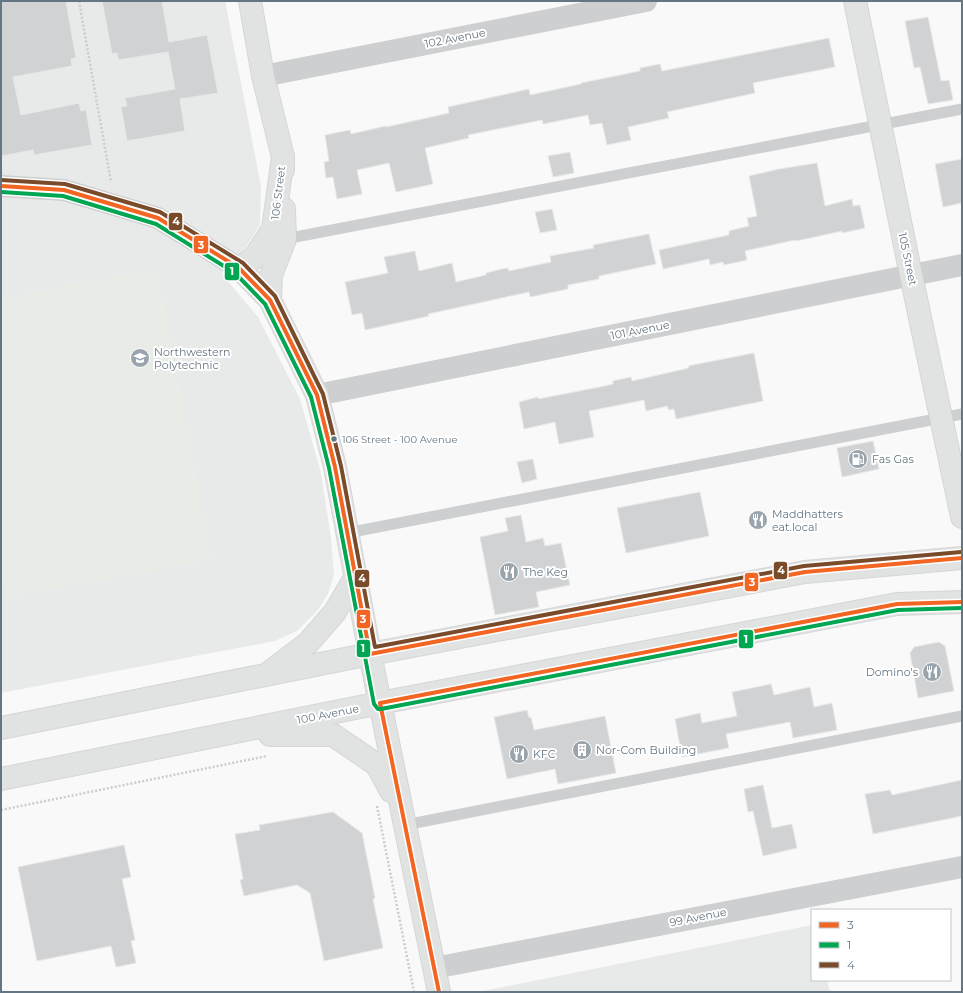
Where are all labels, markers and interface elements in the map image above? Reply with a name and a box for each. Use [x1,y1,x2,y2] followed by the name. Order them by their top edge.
[423,25,487,51] street label: 102 Avenue
[268,165,288,221] street label: 106 Street
[168,212,183,231] line badge: 4
[172,214,180,228] text: 4
[896,231,921,287] street label: 105 Street
[193,235,209,254] line badge: 3
[197,238,205,252] text: 3
[224,262,240,281] line badge: 1
[230,264,234,278] text: 1
[609,317,671,343] street label: 101 Avenue
[154,345,230,372] place label: Northwestern Polytechnic
[129,347,151,369] school or university icon: Northwestern Polytechnic
[342,433,457,446] place label: 106 Street - 100 Avenue
[329,434,339,444] marker: 106 Street - 100 Avenue
[847,448,869,470] fuel station icon: Fas Gas
[872,452,914,466] place label: Fas Gas
[772,507,843,534] place label: Maddhatters eat.local
[747,509,769,531] restaurant icon: Maddhatters eat.local
[498,561,520,583] restaurant icon: The Keg
[773,561,788,580] line badge: 4
[777,563,785,577] text: 4
[523,565,568,579] place label: The Keg
[354,569,370,588] line badge: 4
[358,571,366,585] text: 4
[744,572,759,592] line badge: 3
[748,575,756,589] text: 3
[356,609,371,629] line badge: 3
[359,612,367,626] text: 3
[738,629,754,649] line badge: 1
[744,632,748,646] text: 1
[356,639,371,658] line badge: 1
[361,641,365,655] text: 1
[921,661,943,683] restaurant icon: Domino's
[866,665,919,679] place label: Domino's
[296,701,361,727] street label: 100 Avenue
[571,739,593,761] building icon: Nor-Com Building
[508,743,530,765] restaurant icon: KFC
[596,743,696,757] place label: Nor-Com Building
[533,747,556,761] place label: KFC
[668,905,728,929] street label: 99 Avenue
[811,909,951,981] legend
[847,917,854,932] text: 3
[847,937,851,952] text: 1
[847,957,855,972] text: 4

